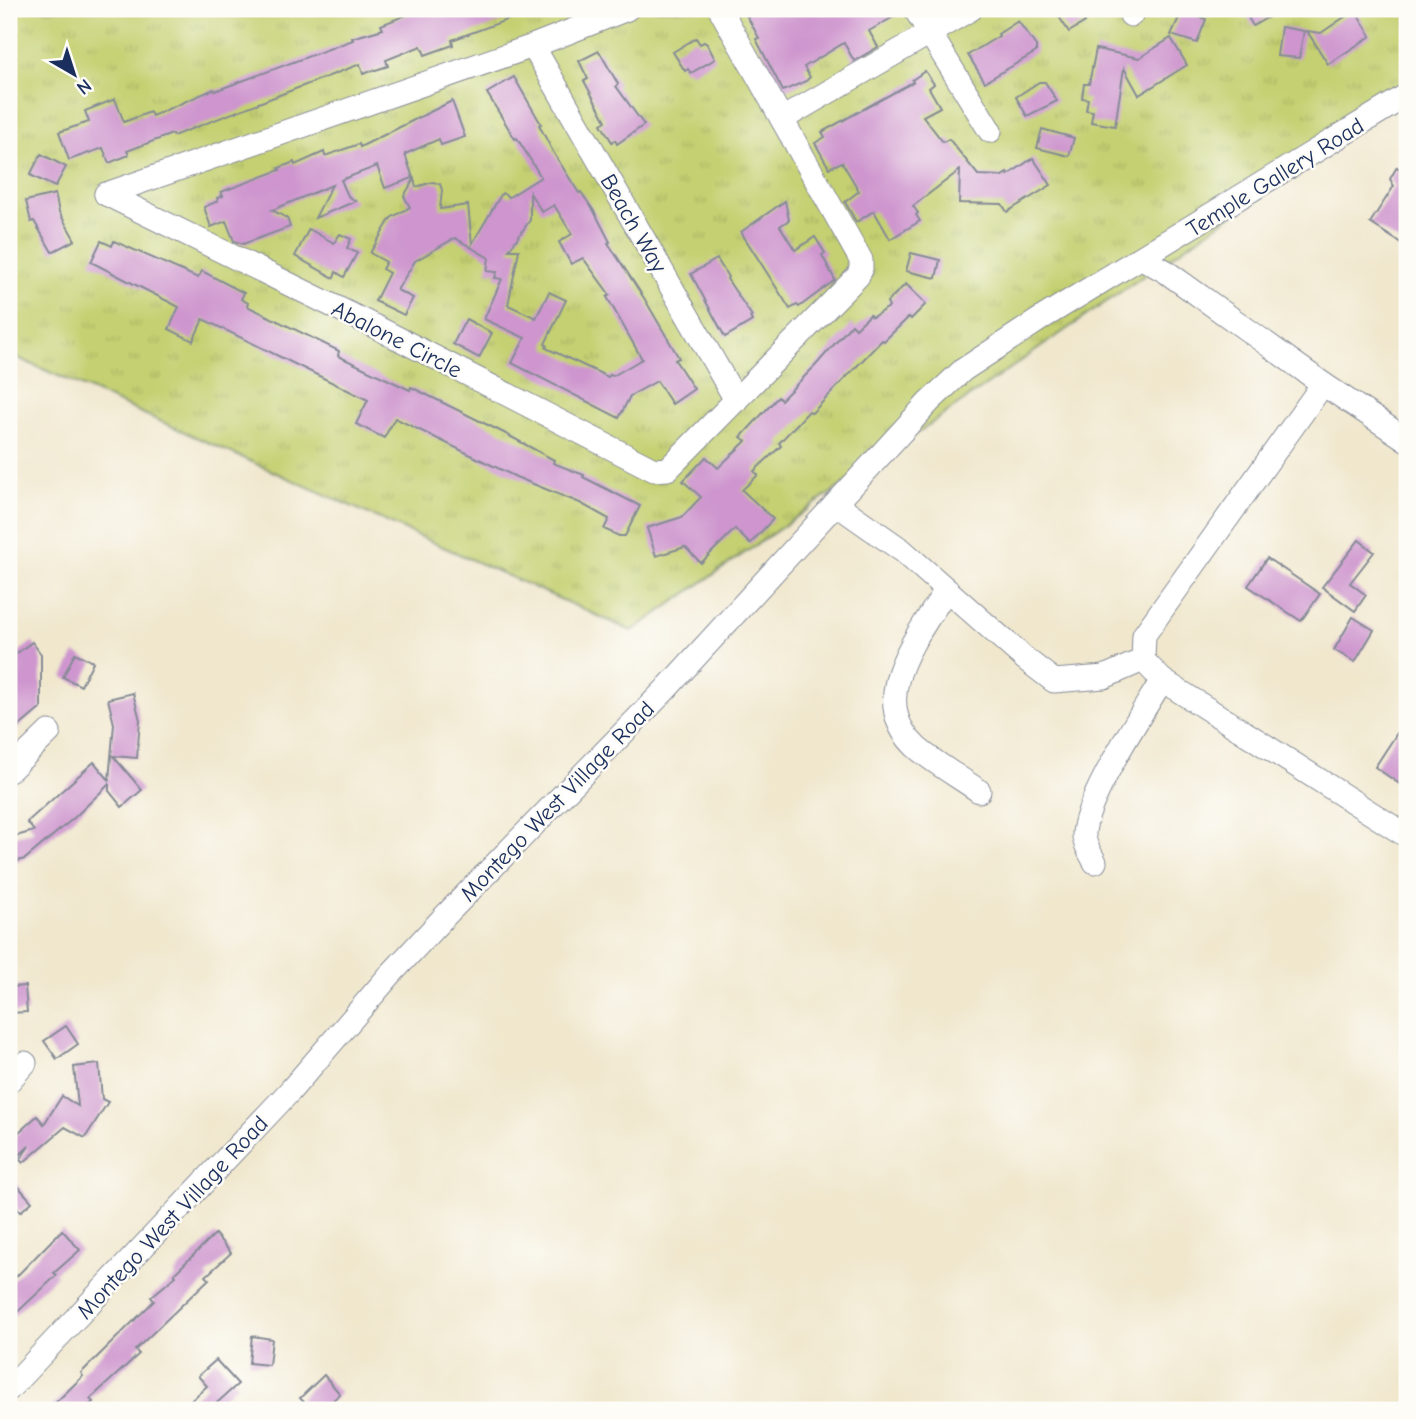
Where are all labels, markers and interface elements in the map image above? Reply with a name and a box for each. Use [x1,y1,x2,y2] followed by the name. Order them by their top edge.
[38,38,108,108] north arrow
[72,74,96,99] text: N
[1182,112,1369,243] street label: Temple Gallery Road
[595,169,673,278] street label: Beach Way
[327,295,466,384] street label: Abalone Circle
[455,696,660,907] street label: Montego West Village Road
[71,1110,274,1325] street label: Montego West Village Road

